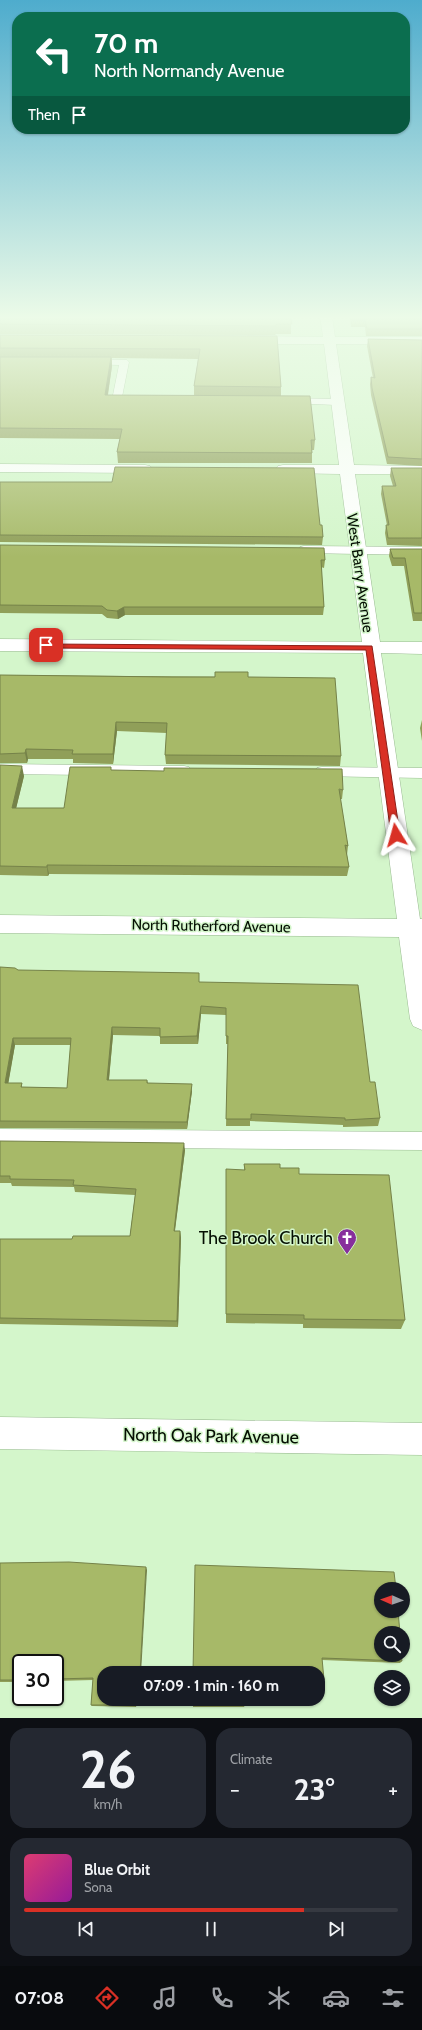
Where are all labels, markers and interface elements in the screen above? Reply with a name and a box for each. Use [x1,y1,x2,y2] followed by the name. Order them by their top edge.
[94,26,158,60] text: 70 m
[28,28,80,80] icon: left
[94,60,285,82] text: North Normandy Avenue
[68,104,90,126] icon: arrive
[28,106,60,124] text: Then
[343,512,377,634] street label: West Barry Avenue
[29,628,63,662] pin
[35,634,57,656] icon: arrive
[375,814,417,856] position arrow
[131,916,291,936] street label: North Rutherford Avenue
[199,1227,333,1249] place label: The Brook Church
[336,1227,358,1255] church icon: The Brook Church
[123,1423,299,1449] street label: North Oak Park Avenue
[374,1582,410,1618] north arrow
[374,1582,410,1706] map controls
[374,1626,410,1662] button: search
[12,1654,64,1706] speed limit sign: 30
[374,1670,410,1706] button: layers
[143,1677,279,1695] text: 07:09 · 1 min · 160 m
[80,1738,136,1801] text: 26
[230,1751,272,1767] text: Climate
[294,1771,334,1808] text: 23°
[230,1776,240,1803] text: −
[388,1776,398,1803] text: +
[94,1796,122,1812] text: km/h
[84,1861,150,1879] text: Blue Orbit
[84,1879,112,1895] text: Sona
[75,1918,97,1940] icon: previous
[200,1918,222,1940] icon: pause
[325,1918,347,1940] icon: next
[93,1984,121,2012] icon: directions
[151,1984,179,2012] icon: music
[208,1984,236,2012] icon: phone
[265,1984,293,2012] icon: climate
[322,1984,350,2012] icon: car
[379,1984,407,2012] icon: filters
[15,1987,64,2009] text: 07:08

